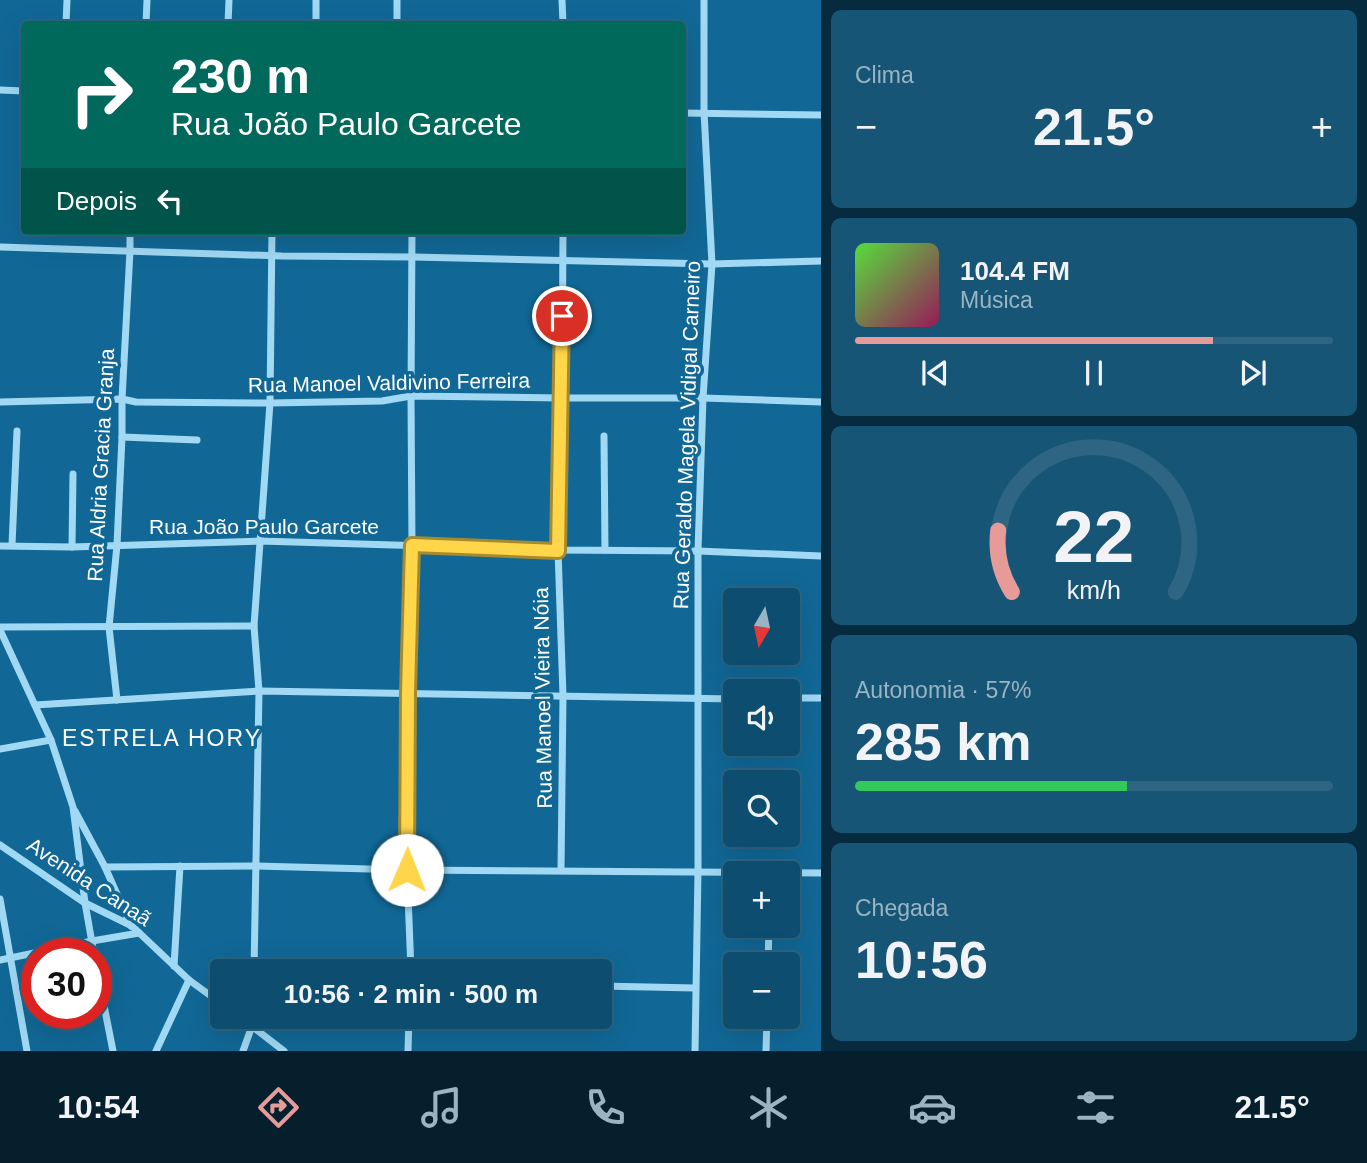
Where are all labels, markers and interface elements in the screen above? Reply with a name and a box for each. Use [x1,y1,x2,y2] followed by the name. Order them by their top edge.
[56,49,147,140] icon: right
[171,49,310,103] text: 230 m
[855,62,914,88] text: Clima
[1033,98,1155,156] text: 21.5°
[171,106,521,142] text: Rua João Paulo Garcete
[855,106,877,148] text: −
[1311,106,1333,148] text: +
[151,182,189,220] icon: left
[56,186,137,216] text: Depois
[960,256,1070,286] text: 104.4 FM
[669,260,704,610] street label: Rua Geraldo Magela Vidigal Carneiro
[532,286,592,346] pin
[960,287,1033,313] text: Música
[543,297,581,335] icon: arrive
[83,347,118,582] street label: Rua Aldria Gracia Granja
[916,354,954,392] icon: previous
[1075,354,1113,392] icon: pause
[1234,354,1272,392] icon: next
[248,369,531,396] street label: Rua Manoel Valdivino Ferreira
[1054,496,1134,577] text: 22
[149,515,379,538] street label: Rua João Paulo Garcete
[1067,575,1121,603] text: km/h
[529,587,556,809] street label: Rua Manoel Vieira Nóia
[723,588,800,665] north arrow
[723,588,800,1029] map controls
[855,677,1031,703] text: Autonomia · 57%
[723,679,800,756] button: sound
[855,713,1031,771] text: 285 km
[62,725,262,751] district label: ESTRELA HORY
[723,770,800,847] button: search
[23,833,156,930] street label: Avenida Canaã
[370,833,444,907] position arrow
[723,861,800,938] button: +
[855,895,948,921] text: Chegada
[855,931,988,989] text: 10:56
[21,938,112,1029] speed limit sign: 30
[723,952,800,1029] button: −
[284,979,538,1009] text: 10:56 · 2 min · 500 m
[254,1083,303,1132] icon: directions
[417,1083,466,1132] icon: music
[581,1083,630,1132] icon: phone
[744,1083,793,1132] icon: climate
[908,1083,957,1132] icon: car
[1071,1083,1120,1132] icon: filters
[57,1089,139,1125] text: 10:54
[1235,1089,1310,1125] text: 21.5°

